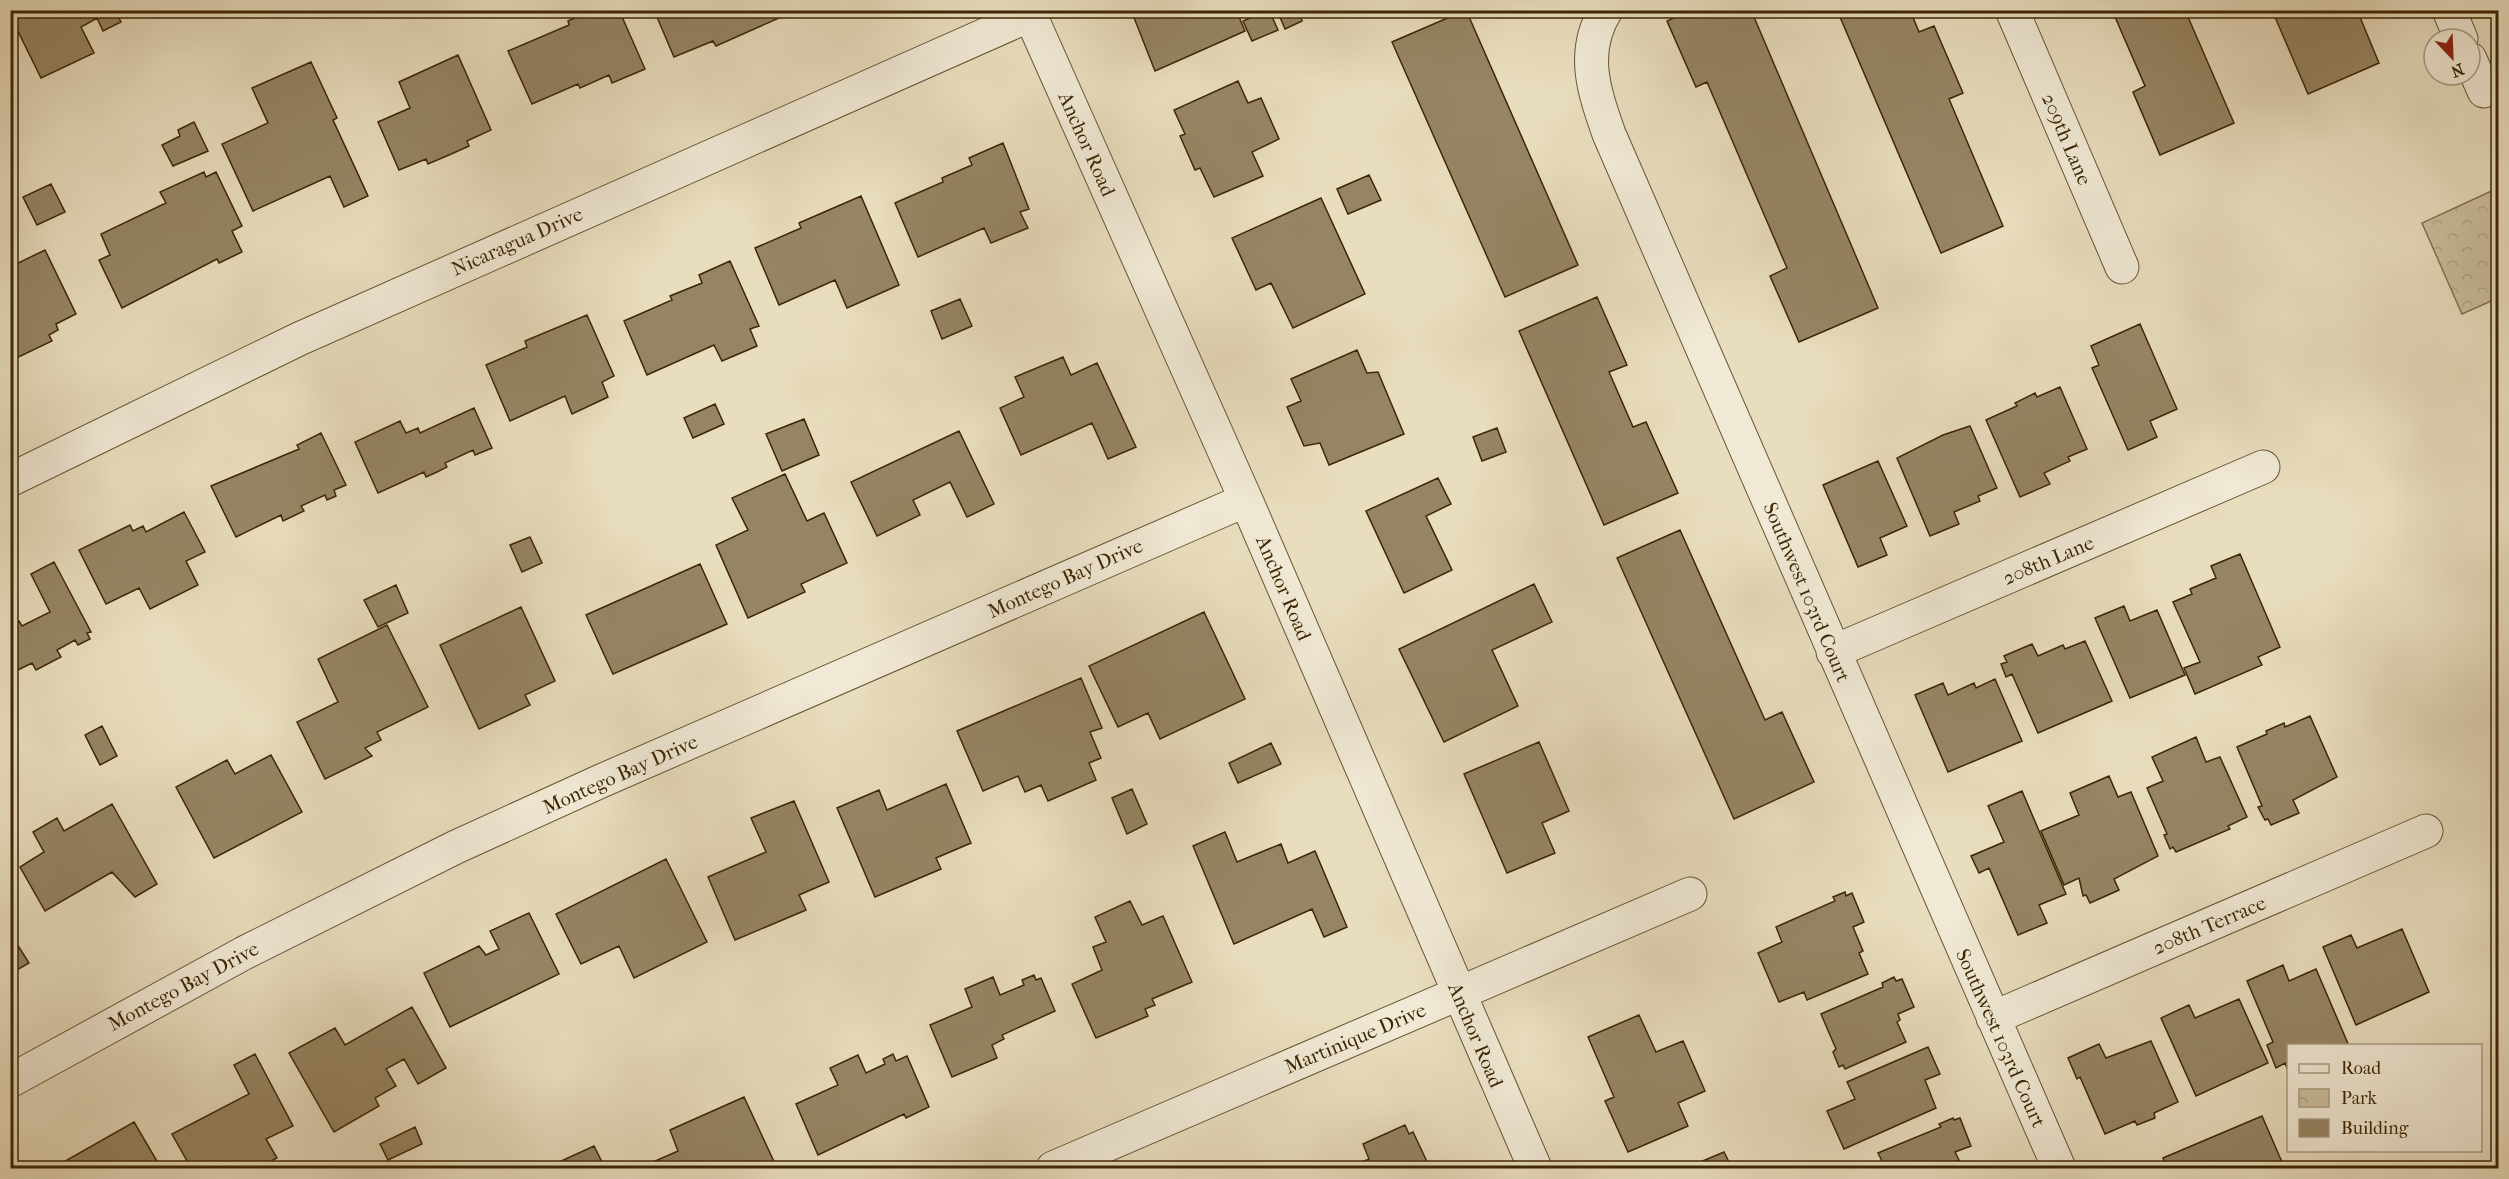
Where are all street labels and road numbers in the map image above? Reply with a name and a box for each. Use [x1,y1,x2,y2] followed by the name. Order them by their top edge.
[1053,88,1120,201] street label: Anchor Road
[2037,90,2096,189] street label: 209th Lane
[448,202,587,281] street label: Nicaragua Drive
[1758,499,1855,685] street label: Southwest 103rd Court
[1251,531,1316,645] street label: Anchor Road
[1999,531,2097,590] street label: 208th Lane
[984,534,1146,623] street label: Montego Bay Drive
[539,730,701,819] street label: Montego Bay Drive
[2149,891,2269,960] street label: 208th Terrace
[104,937,263,1036] street label: Montego Bay Drive
[1951,945,2050,1131] street label: Southwest 103rd Court
[1443,978,1508,1092] street label: Anchor Road
[1281,998,1429,1079] street label: Martinique Drive

